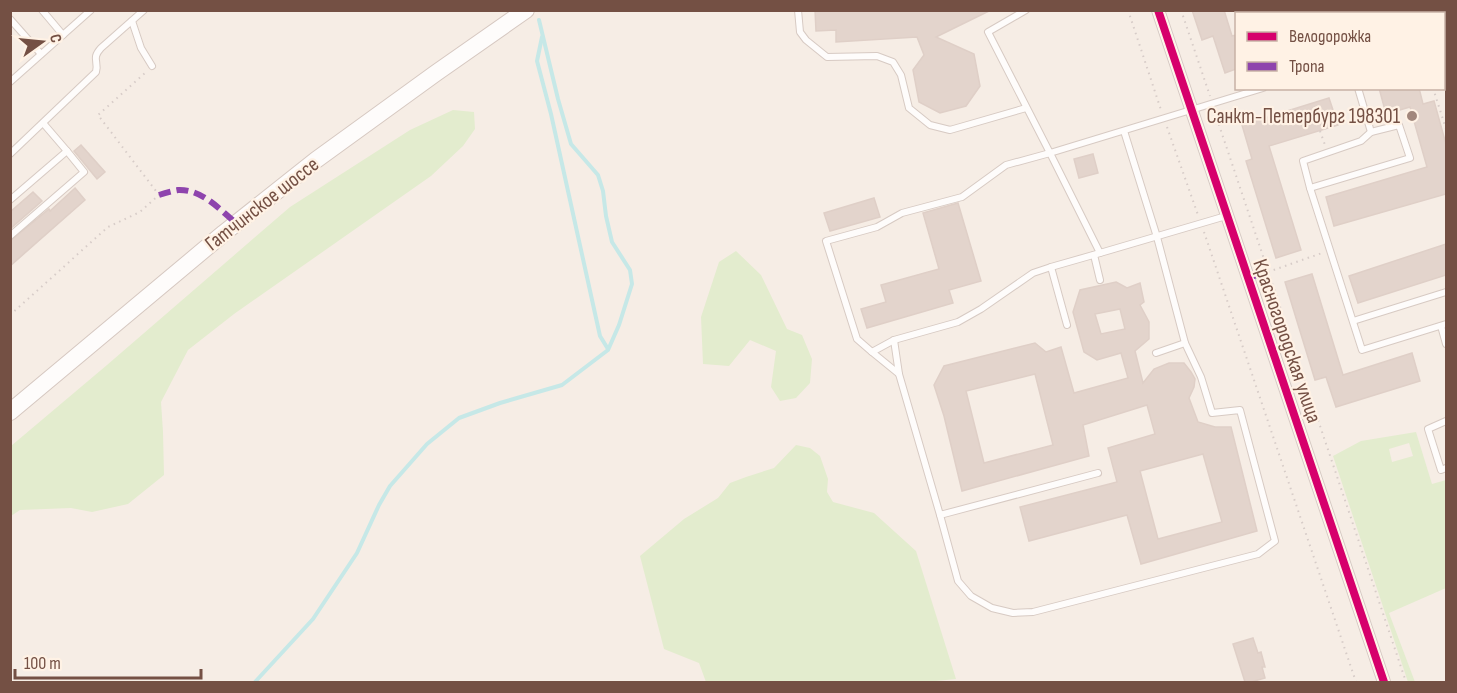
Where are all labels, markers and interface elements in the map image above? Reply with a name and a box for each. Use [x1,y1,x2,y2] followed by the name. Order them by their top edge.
[12,12,72,72] north arrow
[1235,12,1445,90] legend
[1289,26,1371,47] text: Велодорожка
[45,32,65,45] text: С
[1289,56,1325,77] text: Тропа
[1207,104,1401,129] place label: Санкт-Петербург 198301
[1405,109,1419,123] marker: Санкт-Петербург 198301
[200,152,324,256] street label: Гатчинское шоссе
[1247,256,1327,426] street label: Красногородская улица
[15,642,201,680] scale bar
[24,653,61,674] text: 100 m

